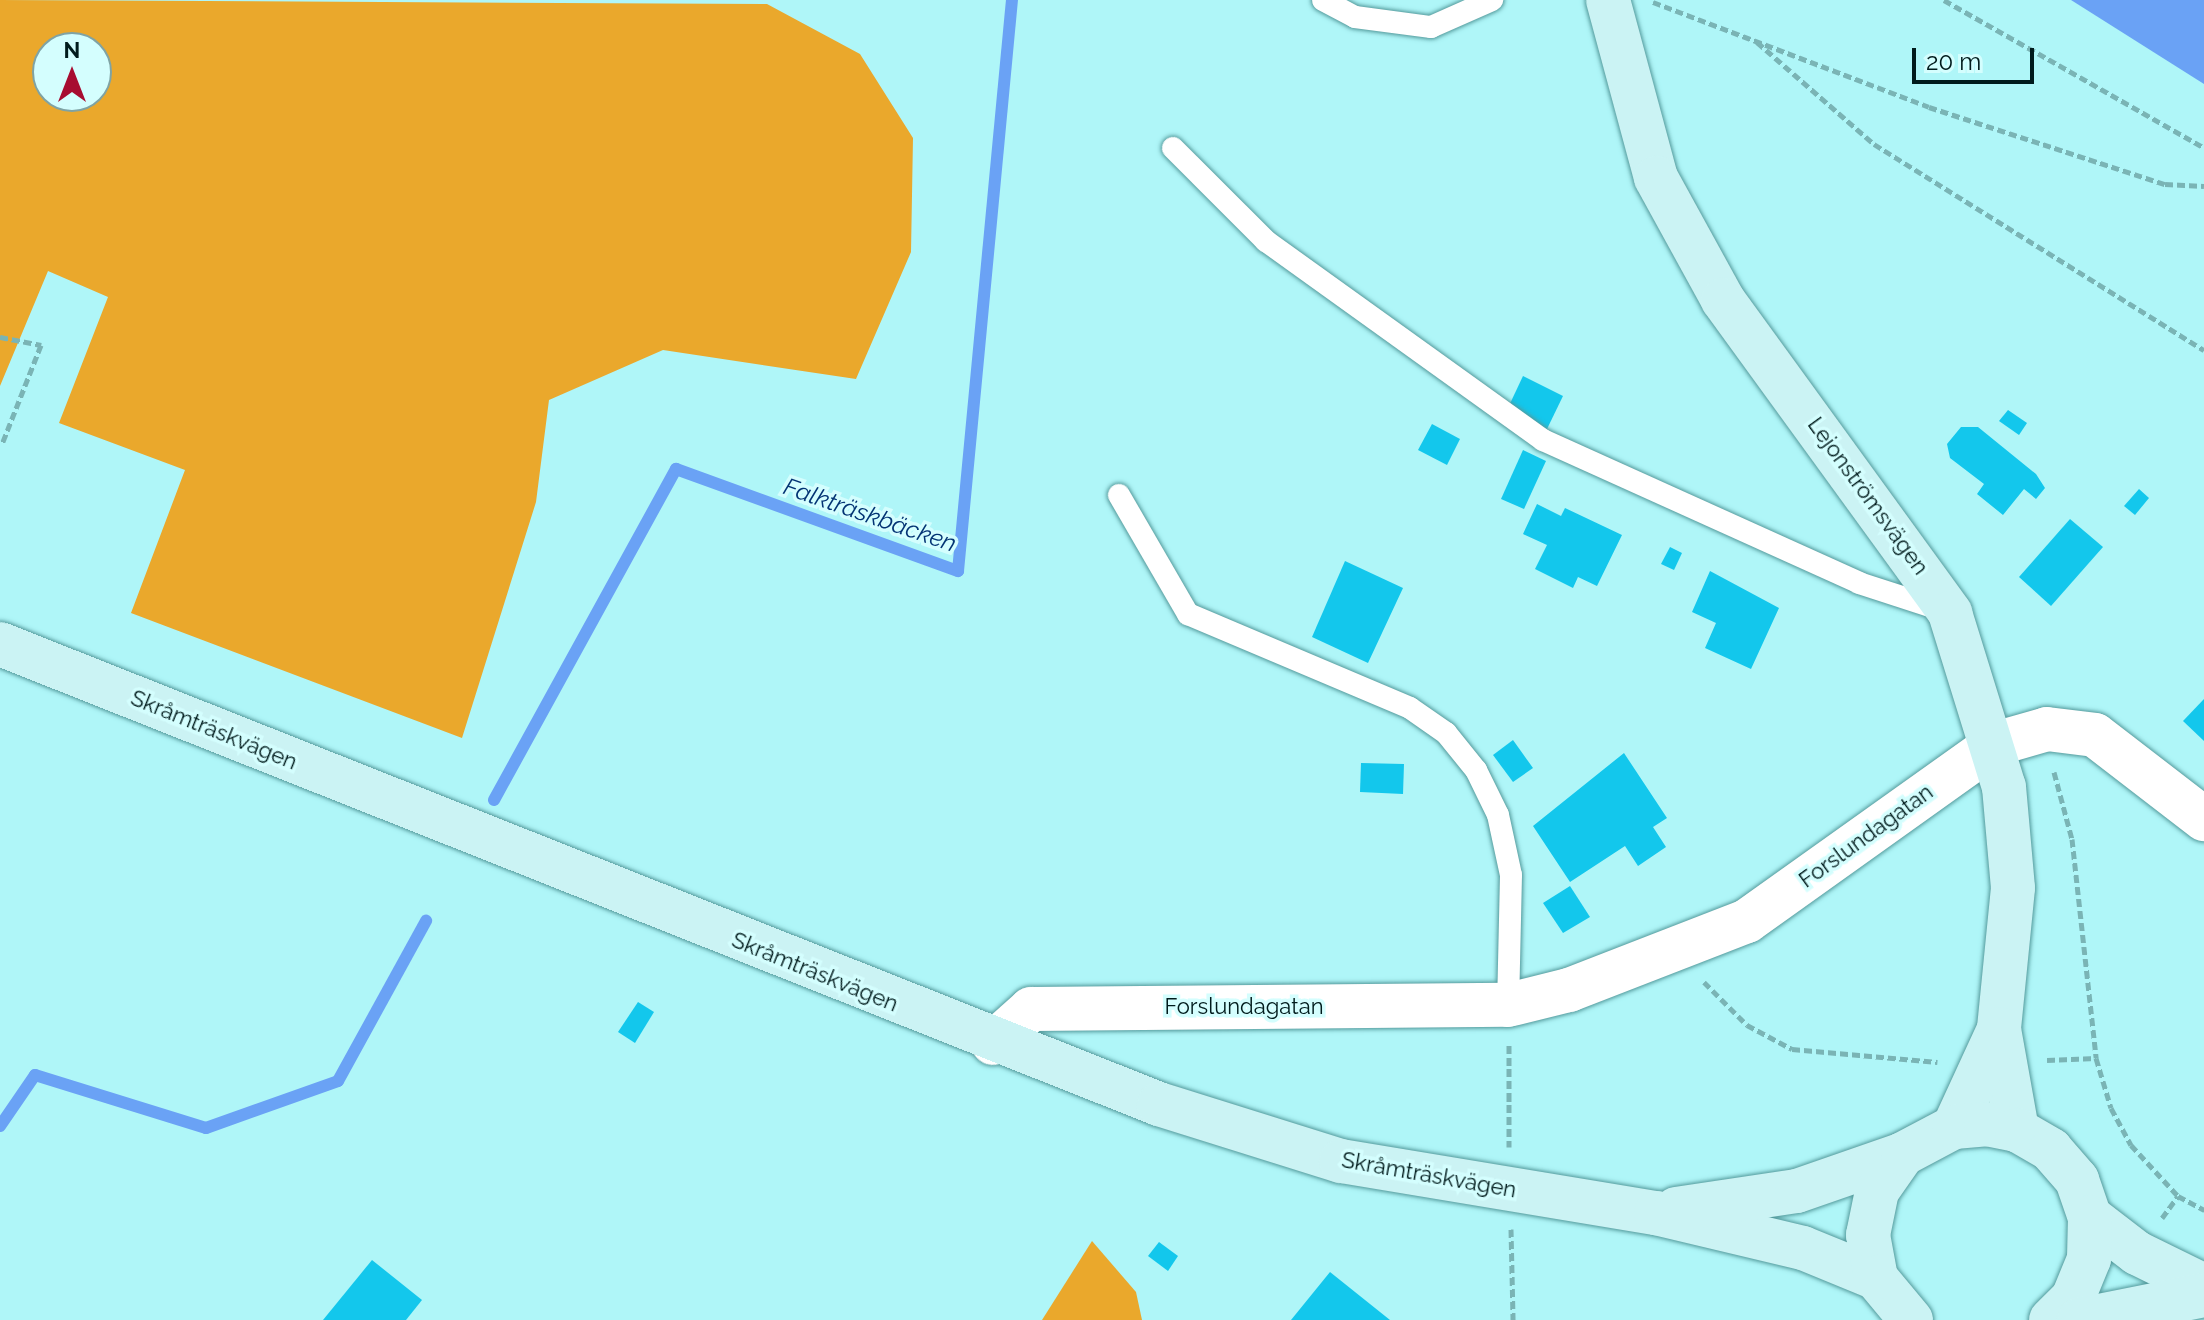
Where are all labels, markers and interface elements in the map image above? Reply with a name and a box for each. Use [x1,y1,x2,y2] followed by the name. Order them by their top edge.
[32,32,112,112] north arrow
[1916,32,2038,82] scale bar
[64,37,80,63] text: N
[1926,47,1981,76] text: 20 m
[1802,412,1934,580] street label: Lejonströmsvägen
[780,472,960,558] water label: Falkträskbäcken
[127,685,301,775] street label: Skråmträskvägen
[1794,779,1938,893] street label: Forslundagatan
[728,927,902,1017] street label: Skråmträskvägen
[1165,994,1323,1020] street label: Forslundagatan
[1340,1147,1518,1203] street label: Skråmträskvägen

